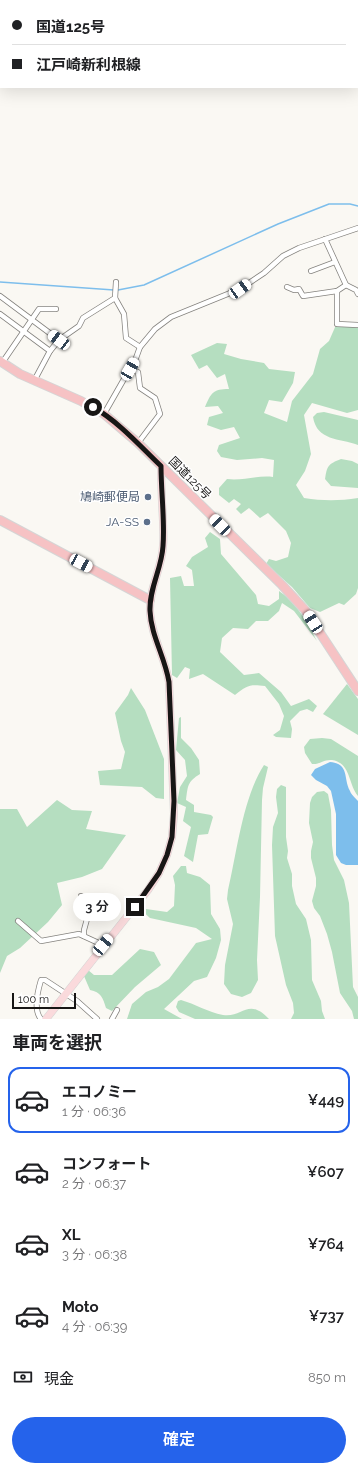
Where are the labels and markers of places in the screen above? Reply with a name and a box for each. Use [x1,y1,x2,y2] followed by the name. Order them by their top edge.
[80,490,140,504] place label: 鳩崎郵便局
[143,492,153,502] marker: 鳩崎郵便局
[106,515,139,529] place label: JA-SS
[142,517,152,527] marker: JA-SS

